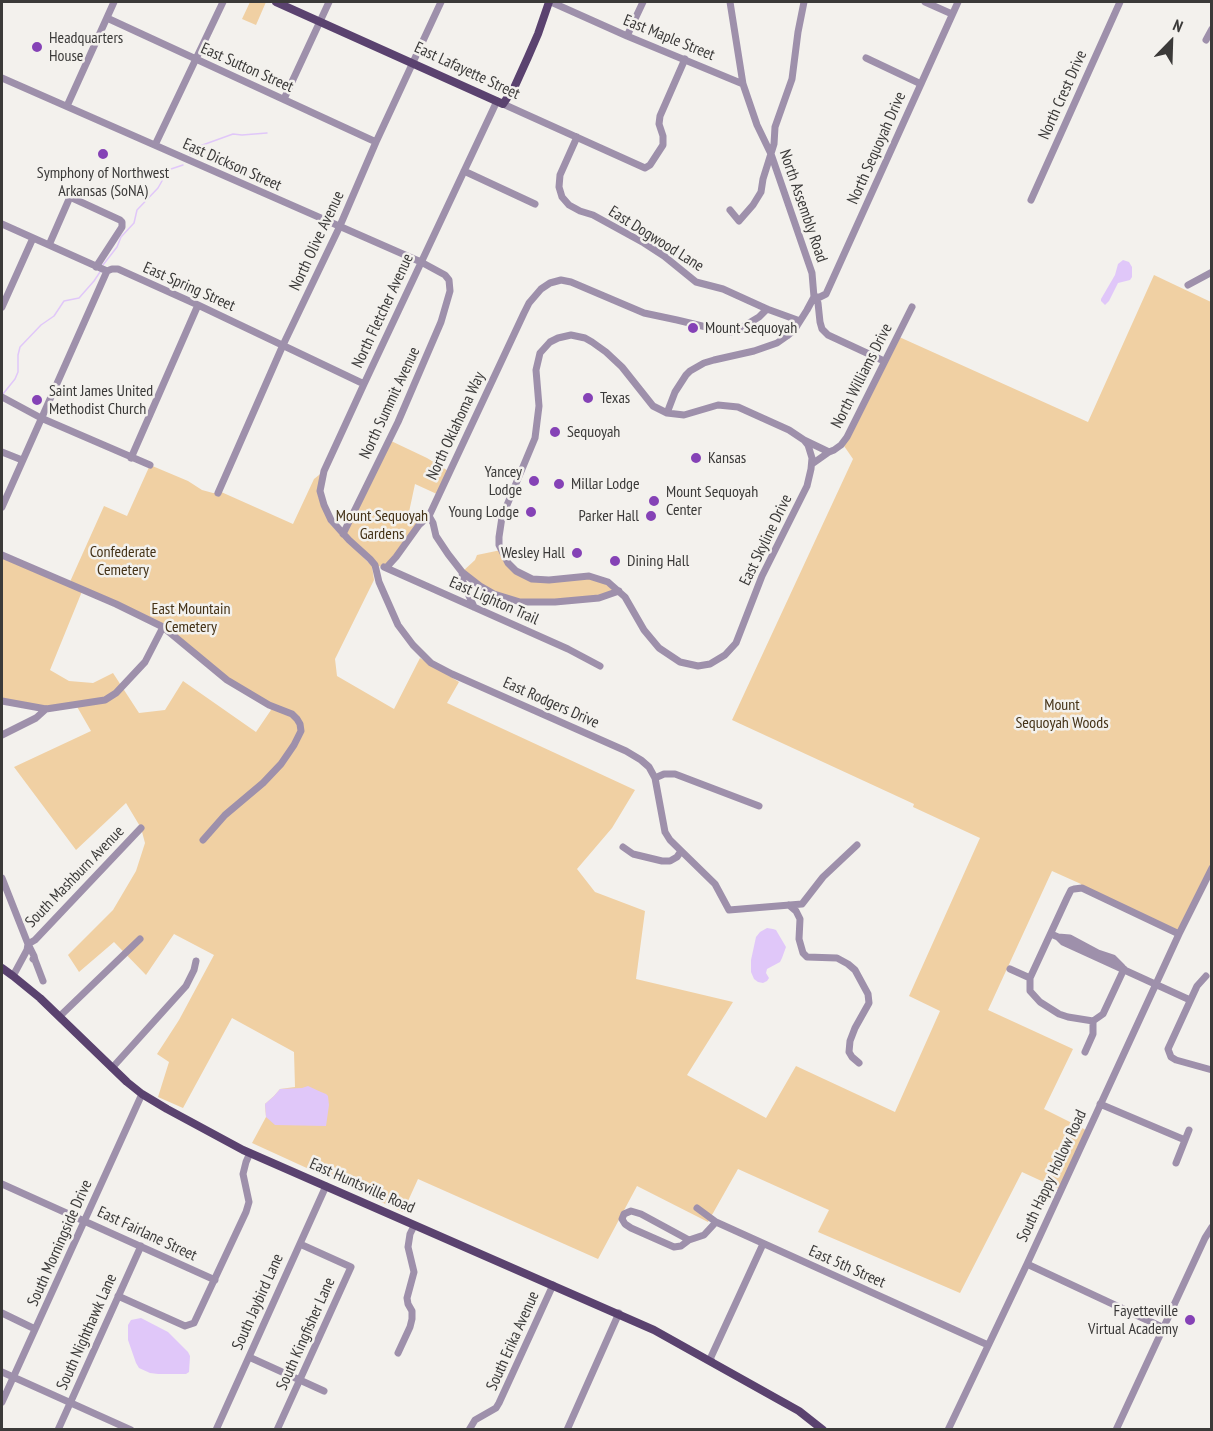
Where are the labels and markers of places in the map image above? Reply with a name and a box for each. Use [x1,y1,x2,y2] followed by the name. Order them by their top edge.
[49,28,123,66] place label: Headquarters House
[30,40,44,54] marker: Headquarters House
[96,147,110,161] marker: Symphony of Northwest Arkansas (SoNA)
[37,163,169,201] place label: Symphony of Northwest Arkansas (SoNA)
[705,318,797,338] place label: Mount Sequoyah
[686,321,700,335] marker: Mount Sequoyah
[49,381,153,419] place label: Saint James United Methodist Church
[600,388,630,408] place label: Texas
[581,391,595,405] marker: Texas
[30,393,44,407] marker: Saint James United Methodist Church
[567,422,620,442] place label: Sequoyah
[548,425,562,439] marker: Sequoyah
[708,448,746,468] place label: Kansas
[689,451,703,465] marker: Kansas
[484,462,522,500] place label: Yancey Lodge
[527,474,541,488] marker: Yancey Lodge
[571,474,640,494] place label: Millar Lodge
[552,477,566,491] marker: Millar Lodge
[666,482,758,520] place label: Mount Sequoyah Center
[647,494,661,508] marker: Mount Sequoyah Center
[448,502,519,522] place label: Young Lodge
[524,505,538,519] marker: Young Lodge
[579,506,639,526] place label: Parker Hall
[644,509,658,523] marker: Parker Hall
[501,543,565,563] place label: Wesley Hall
[570,546,584,560] marker: Wesley Hall
[627,551,689,571] place label: Dining Hall
[608,554,622,568] marker: Dining Hall
[1088,1301,1178,1339] place label: Fayetteville Virtual Academy
[1183,1313,1197,1327] marker: Fayetteville Virtual Academy

